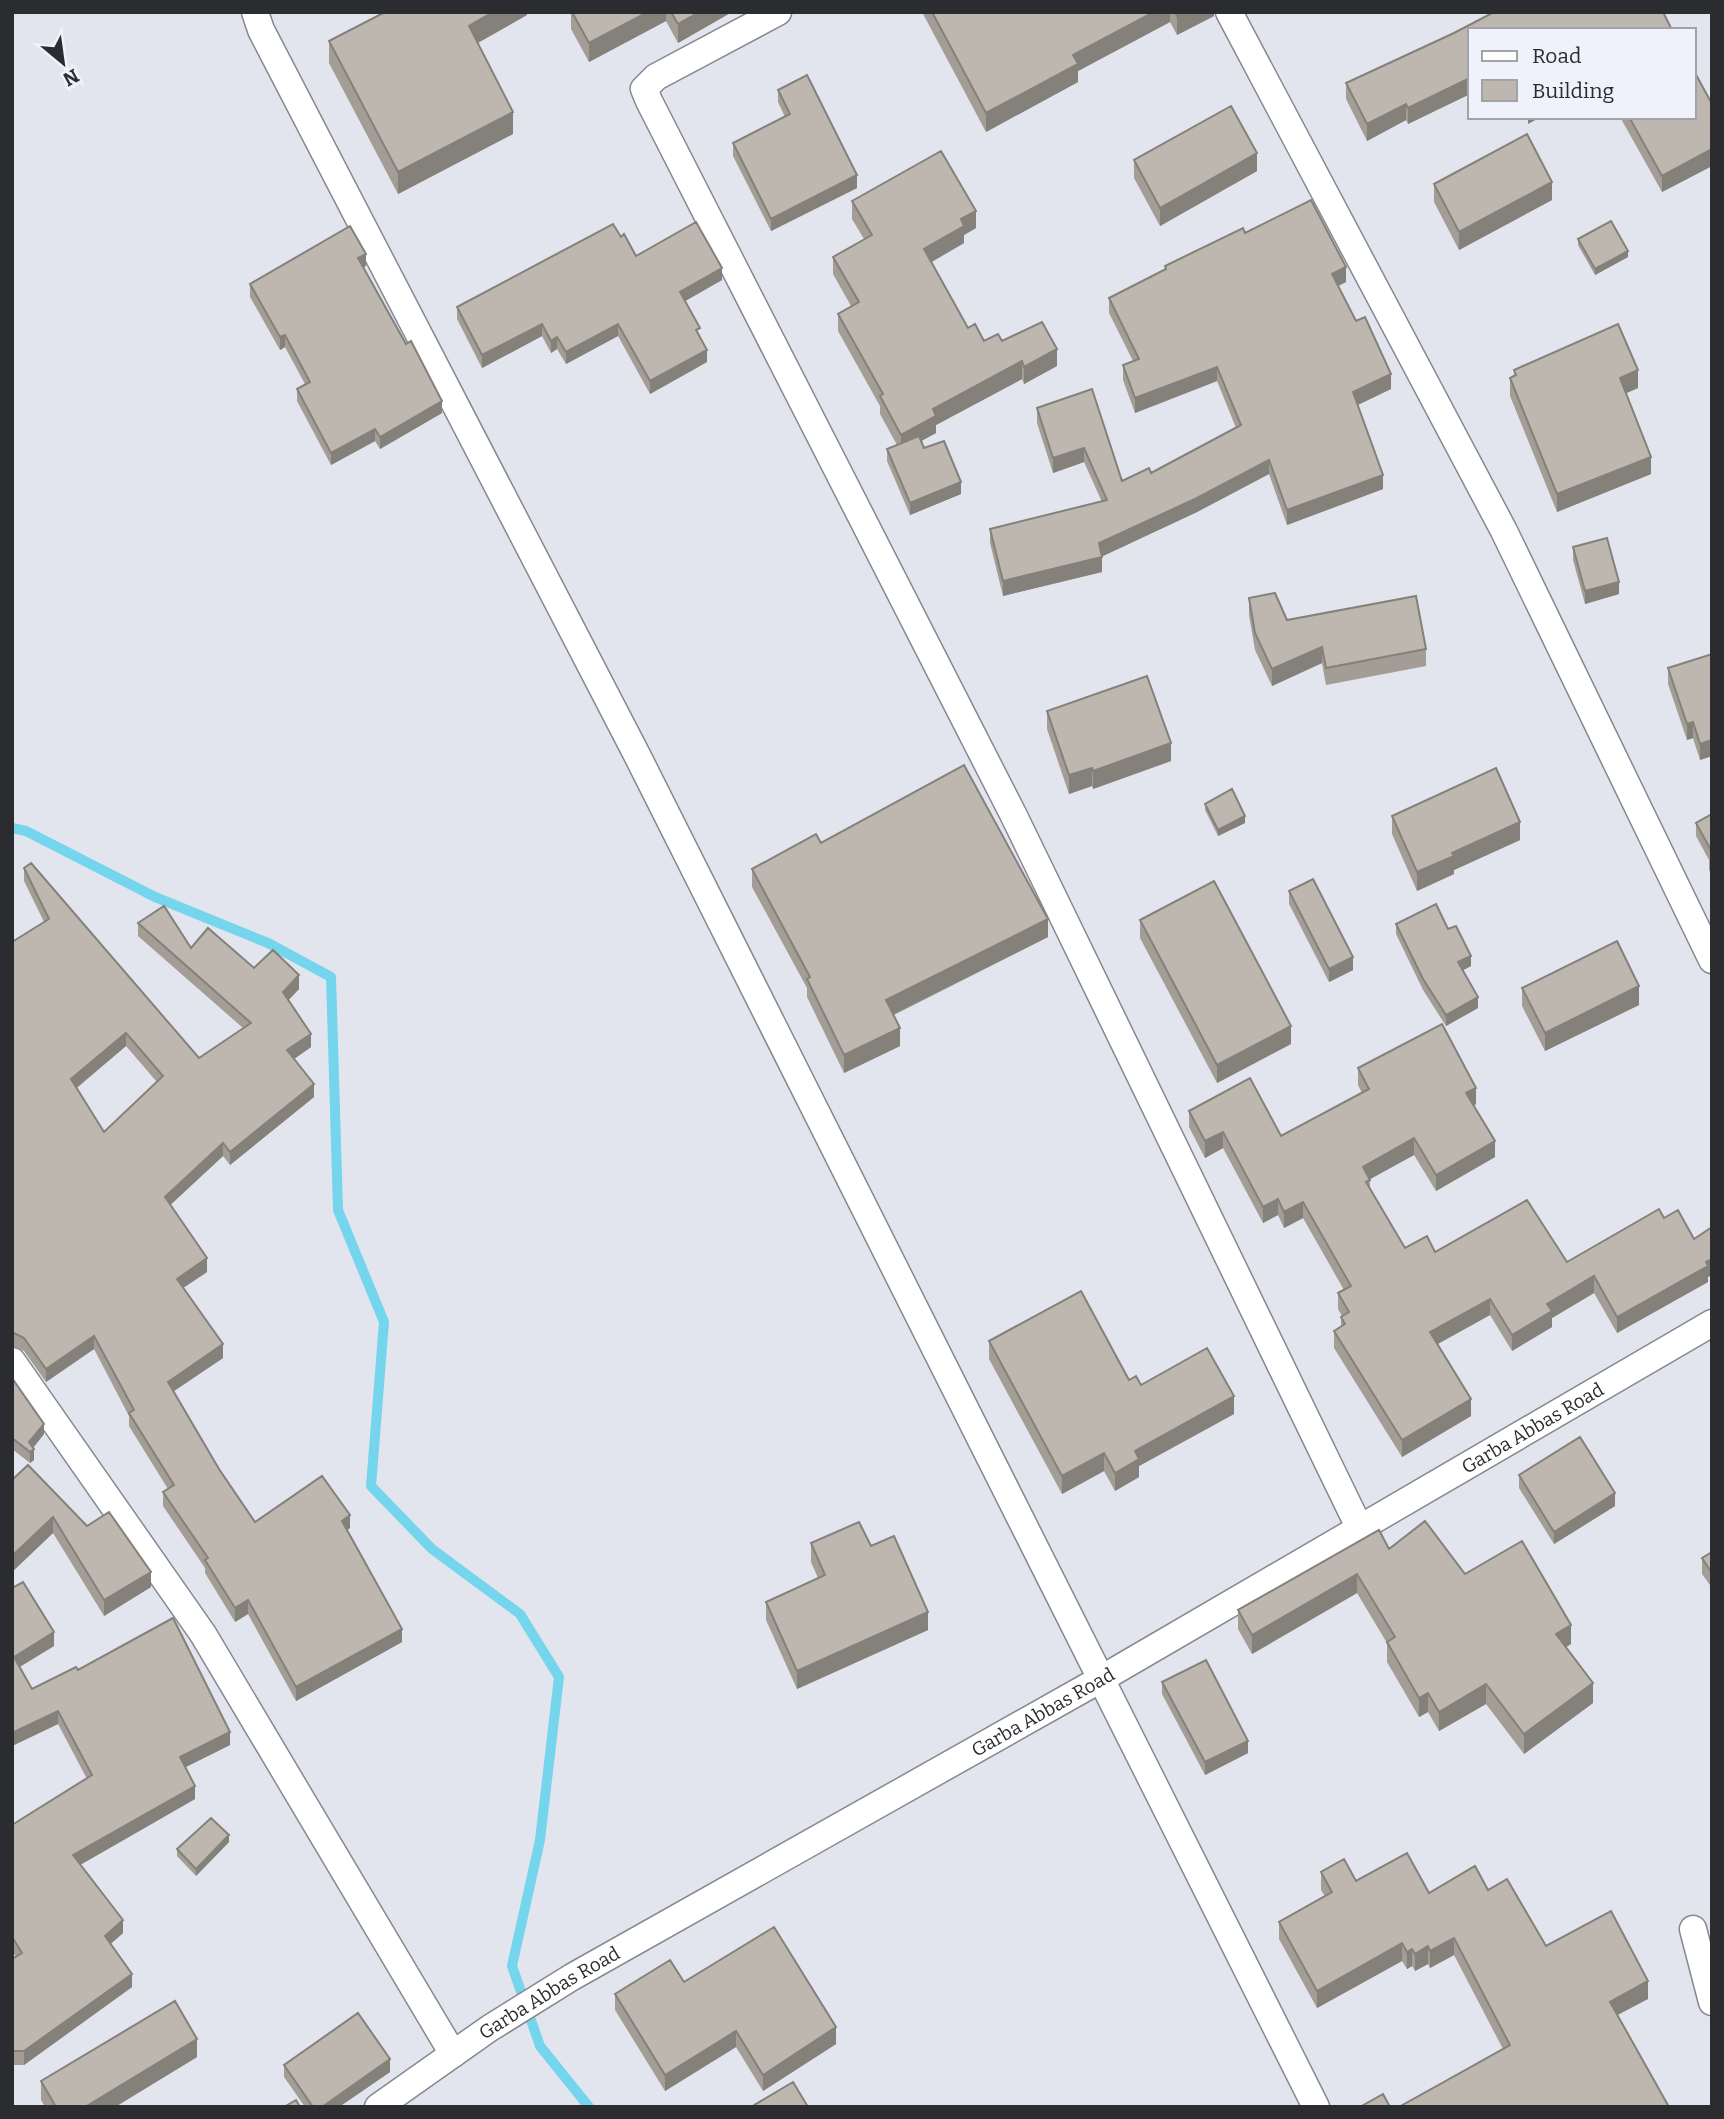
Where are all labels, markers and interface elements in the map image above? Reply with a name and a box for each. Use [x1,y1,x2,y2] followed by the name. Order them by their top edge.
[28,28,98,98] north arrow
[1468,28,1696,119] legend
[1532,43,1581,69] text: Road
[59,64,83,91] text: N
[1532,78,1615,104] text: Building
[1457,1378,1608,1479] street label: Garba Abbas Road
[967,1663,1119,1762] street label: Garba Abbas Road
[474,1942,624,2044] street label: Garba Abbas Road

